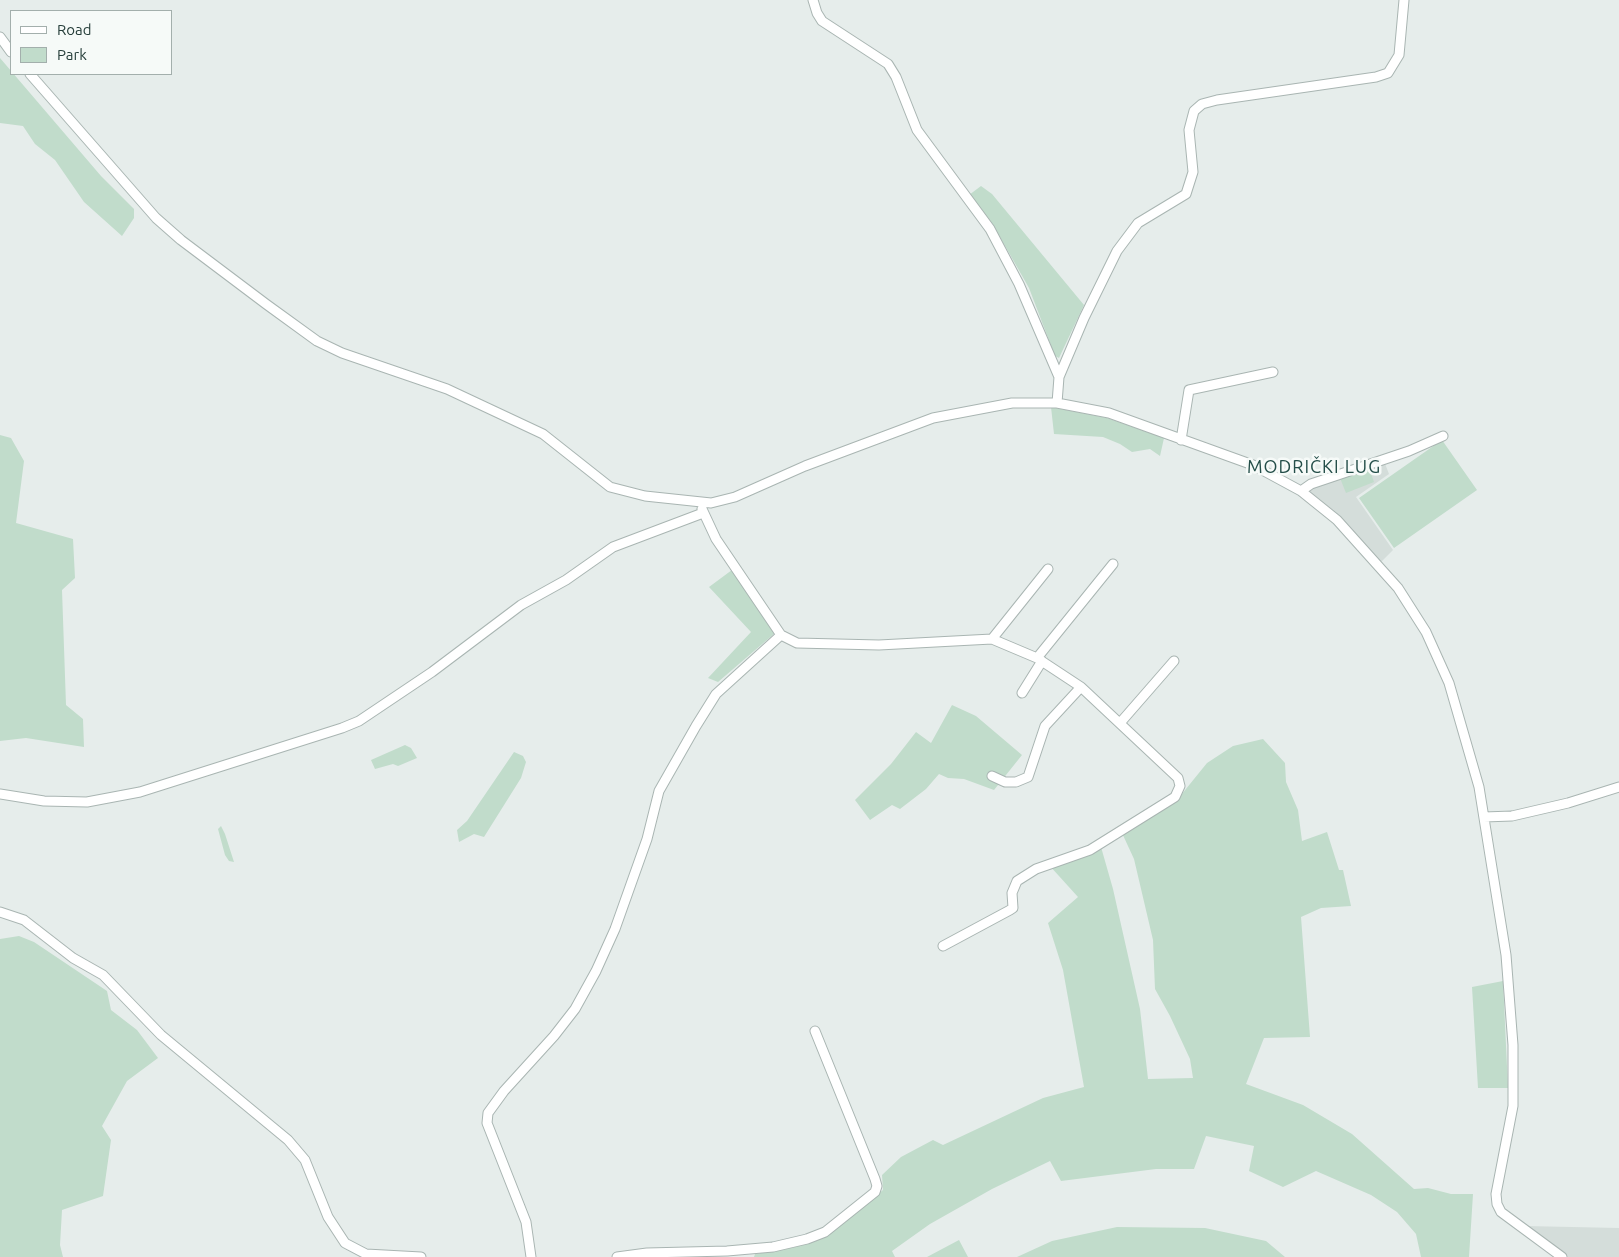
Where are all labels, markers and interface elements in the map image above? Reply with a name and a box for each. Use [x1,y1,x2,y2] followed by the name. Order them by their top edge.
[10,10,172,75] legend
[57,21,92,38] text: Road
[57,46,87,63] text: Park
[1245,456,1383,478] district label: MODRIČKI LUG

